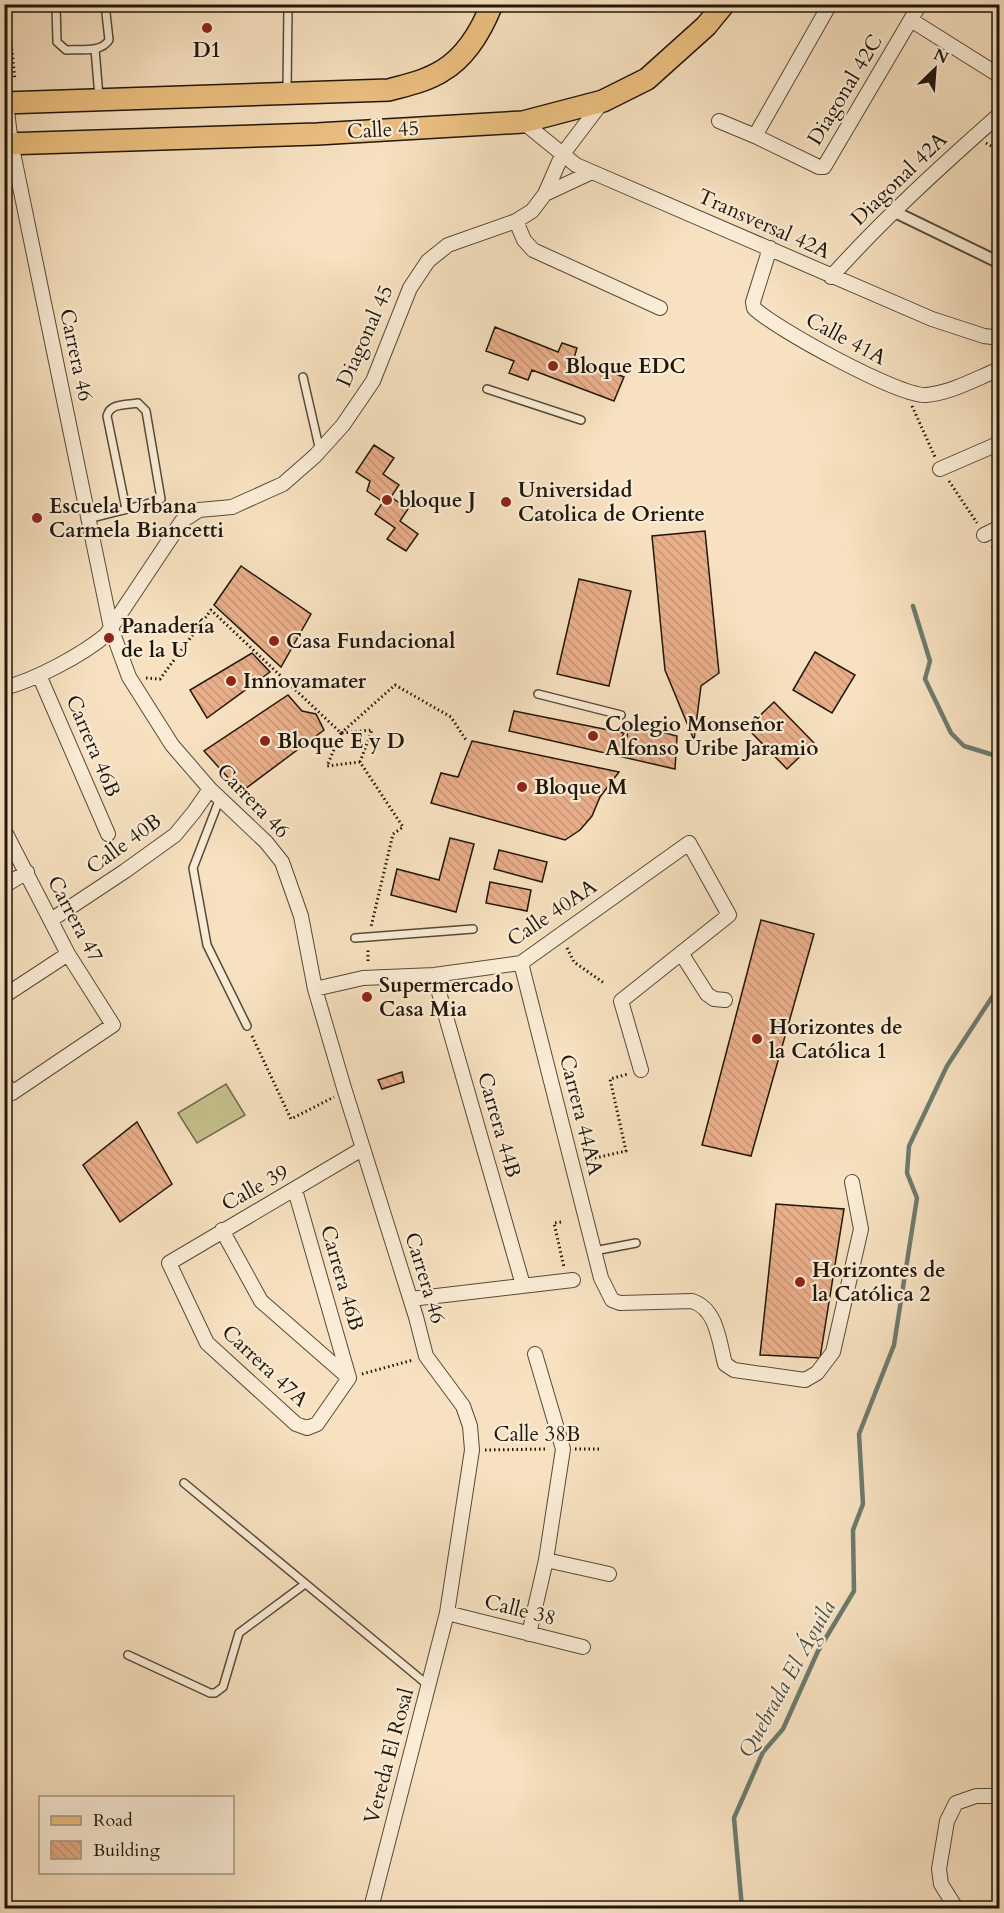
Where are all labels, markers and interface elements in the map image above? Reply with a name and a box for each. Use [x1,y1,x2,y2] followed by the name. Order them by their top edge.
[200,21,214,35] marker: D1
[800,29,890,151] street label: Diagonal 42C
[193,36,221,65] place label: D1
[905,39,965,99] north arrow
[930,43,952,69] text: N
[346,114,420,146] street label: Calle 45
[844,126,954,232] street label: Diagonal 42A
[693,182,835,266] street label: Transversal 42A
[330,280,400,392] street label: Diagonal 45
[52,306,100,404] street label: Carrera 46
[801,306,891,372] street label: Calle 41A
[565,352,686,381] place label: Bloque EDC
[546,359,560,373] marker: Bloque EDC
[518,476,705,529] place label: Universidad Catolica de Oriente
[399,486,476,515] place label: bloque J
[49,492,224,545] place label: Escuela Urbana Carmela Biancetti
[380,493,394,507] marker: bloque J
[499,495,513,509] marker: Universidad Catolica de Oriente
[30,511,44,525] marker: Escuela Urbana Carmela Biancetti
[121,612,215,665] place label: Panadería de la U
[286,627,455,656] place label: Casa Fundacional
[102,631,116,645] marker: Panadería de la U
[267,634,281,648] marker: Casa Fundacional
[243,667,367,696] place label: Innovamater
[224,674,238,688] marker: Innovamater
[59,691,127,801] street label: Carrera 46B
[605,710,819,763] place label: Colegio Monseñor Alfonso Uribe Jaramio
[277,727,405,756] place label: Bloque E y D
[586,729,600,743] marker: Colegio Monseñor Alfonso Uribe Jaramio
[258,734,272,748] marker: Bloque E y D
[210,757,296,845] street label: Carrera 46
[534,773,627,802] place label: Bloque M
[515,780,529,794] marker: Bloque M
[80,807,168,881] street label: Calle 40B
[40,871,110,967] street label: Carrera 47
[501,872,603,954] street label: Calle 40AA
[379,971,514,1024] place label: Supermercado Casa Mia
[360,990,374,1004] marker: Supermercado Casa Mia
[769,1013,903,1066] place label: Horizontes de la Católica 1
[750,1032,764,1046] marker: Horizontes de la Católica 1
[552,1051,610,1179] street label: Carrera 44AA
[470,1069,528,1181] street label: Carrera 44B
[216,1158,294,1218] street label: Calle 39
[313,1222,371,1334] street label: Carrera 46B
[397,1229,453,1327] street label: Carrera 46
[812,1256,946,1309] place label: Horizontes de la Católica 2
[793,1275,807,1289] marker: Horizontes de la Católica 2
[215,1318,315,1414] street label: Carrera 47A
[494,1420,580,1449] street label: Calle 38B
[481,1587,559,1633] street label: Calle 38
[731,1595,843,1763] water label: Quebrada El Águila
[357,1685,421,1827] street label: Vereda El Rosal
[39,1796,234,1874] legend
[93,1808,133,1833] text: Road
[93,1838,161,1863] text: Building

